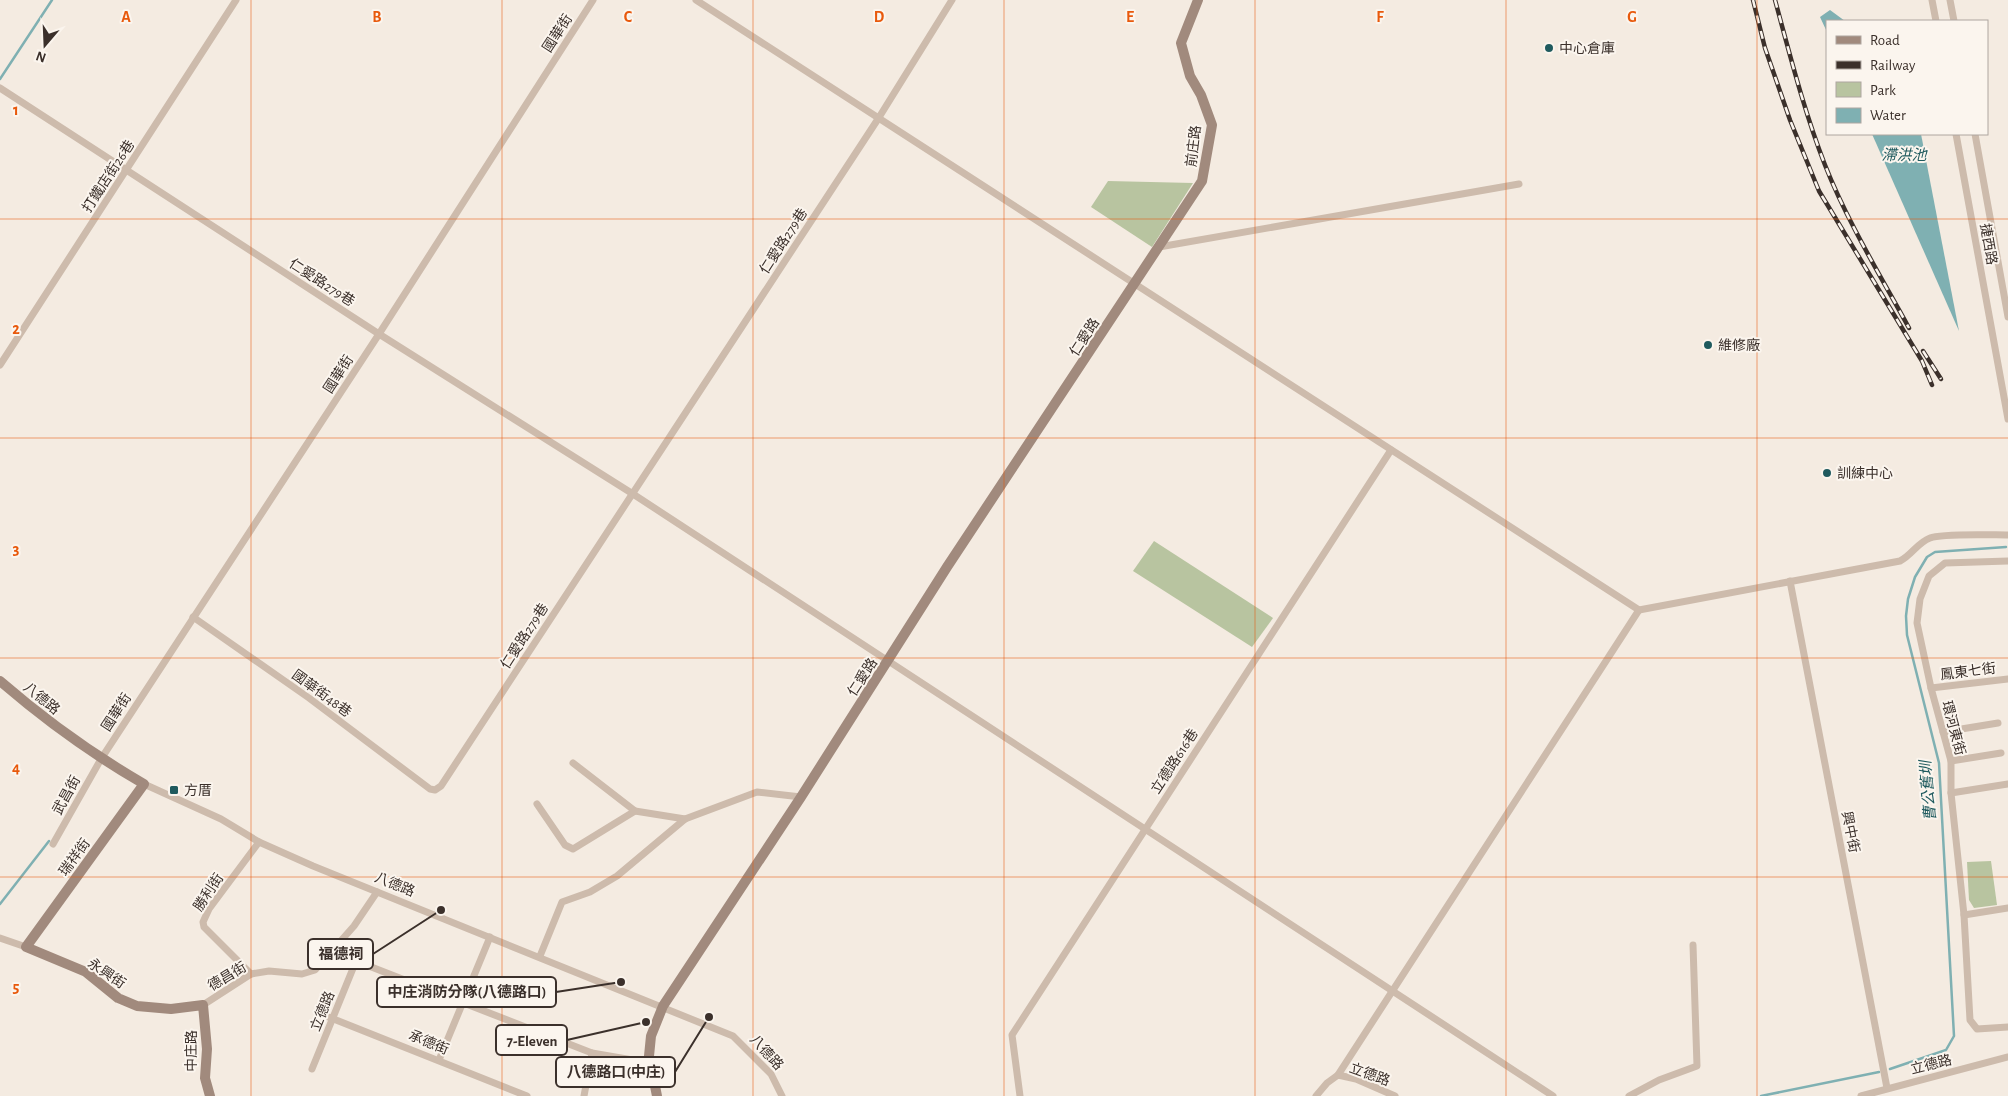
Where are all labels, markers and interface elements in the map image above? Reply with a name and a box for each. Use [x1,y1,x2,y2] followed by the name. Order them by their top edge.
[121,9,131,25] text: A
[372,9,382,25] text: B
[624,9,633,25] text: C
[874,9,885,25] text: D
[1126,9,1134,25] text: E
[1376,9,1384,25] text: F
[1627,9,1637,25] text: G
[540,12,575,55] street label: 國華街
[20,20,70,70] north arrow
[1826,20,1988,135] legend
[1870,33,1900,48] text: Road
[1559,41,1615,56] place label: 中心倉庫
[1543,42,1555,54] marker: 中心倉庫
[34,48,48,65] text: N
[1870,58,1916,73] text: Railway
[1870,83,1896,98] text: Park
[13,102,19,118] text: 1
[1870,108,1906,123] text: Water
[1183,124,1203,168] street label: 前庄路
[79,137,137,215] street label: 打鐵店街26巷
[1881,147,1928,163] water label: 滯洪池
[757,206,810,277] street label: 仁愛路279巷
[1977,222,2000,266] street label: 捷西路
[286,256,357,309] street label: 仁愛路279巷
[1067,316,1102,359] street label: 仁愛路
[12,321,20,337] text: 2
[1718,337,1760,353] place label: 維修廠
[1702,339,1714,351] marker: 維修廠
[321,353,356,396] street label: 國華街
[1837,465,1893,481] place label: 訓練中心
[1821,467,1833,479] marker: 訓練中心
[13,541,20,557] text: 3
[498,601,551,672] street label: 仁愛路279巷
[845,656,880,699] street label: 仁愛路
[1939,661,1997,682] street label: 鳳東七街
[289,667,354,720] street label: 國華街48巷
[21,679,63,717] street label: 八德路
[99,691,134,734] street label: 國華街
[1939,699,1968,757] street label: 環河東街
[1147,726,1201,796] street label: 立德路616巷
[1917,758,1939,822] water label: 曹公舊圳
[12,760,20,776] text: 4
[50,773,83,817] street label: 武昌街
[184,783,212,798] place label: 方厝
[168,784,180,796] marker: 方厝
[1839,810,1862,854] street label: 興中街
[56,836,93,879] street label: 瑞祥街
[373,869,417,899] street label: 八德路
[190,871,226,914] street label: 勝利街
[308,939,373,969] callout: 福德祠
[318,945,364,962] text: 福德祠
[85,955,128,991] street label: 永興街
[205,958,249,994] street label: 德昌街
[377,977,556,1007] callout: 中庄消防分隊(八德路口)
[13,979,20,995] text: 5
[388,983,546,1000] text: 中庄消防分隊(八德路口)
[307,989,337,1033] street label: 立德路
[496,1025,567,1055] callout: 7-Eleven
[407,1027,451,1057] street label: 承德街
[184,1030,199,1072] street label: 中庄路
[747,1031,787,1073] street label: 八德路
[507,1034,558,1049] text: 7-Eleven
[1909,1051,1953,1077] street label: 立德路
[556,1057,675,1087] callout: 八德路口(中庄)
[1348,1059,1392,1089] street label: 立德路
[567,1063,665,1080] text: 八德路口(中庄)

